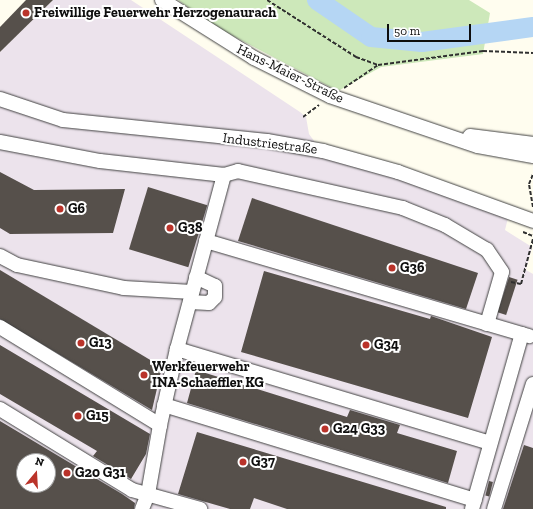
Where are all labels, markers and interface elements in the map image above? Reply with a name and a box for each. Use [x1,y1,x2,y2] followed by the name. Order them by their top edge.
[34,5,277,21] place label: Freiwillige Feuerwehr Herzogenaurach
[21,8,31,18] marker: Freiwillige Feuerwehr Herzogenaurach
[389,16,473,42] scale bar
[394,24,420,38] text: 50 m
[234,41,346,107] street label: Hans-Maier-Straße
[222,130,318,158] street label: Industriestraße
[68,201,85,217] place label: G6
[55,204,65,214] marker: G6
[178,220,203,236] place label: G38
[165,223,175,233] marker: G38
[400,260,425,276] place label: G36
[387,263,397,273] marker: G36
[89,335,112,351] place label: G13
[374,337,399,353] place label: G34
[76,338,86,348] marker: G13
[361,340,371,350] marker: G34
[152,359,264,392] place label: Werkfeuerwehr INA-Schaeffler KG
[139,370,149,380] marker: Werkfeuerwehr INA-Schaeffler KG
[86,408,109,424] place label: G15
[73,411,83,421] marker: G15
[333,421,385,437] place label: G24 G33
[320,424,330,434] marker: G24 G33
[16,453,56,493] north arrow
[251,454,275,470] place label: G37
[34,455,46,470] text: N
[238,457,248,467] marker: G37
[75,465,125,481] place label: G20 G31
[62,468,72,478] marker: G20 G31

